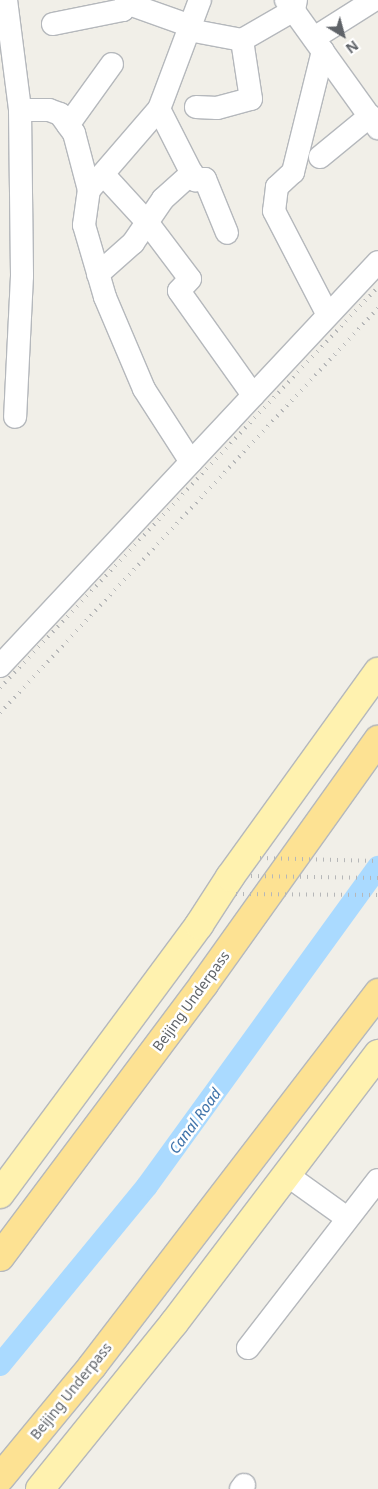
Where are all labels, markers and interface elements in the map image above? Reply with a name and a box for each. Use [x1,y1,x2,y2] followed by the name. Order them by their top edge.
[318,10,368,60] north arrow
[342,36,363,58] text: N
[149,948,233,1054] street label: Beijing Underpass
[165,1085,225,1157] water label: Canal Road
[27,1339,115,1443] street label: Beijing Underpass

